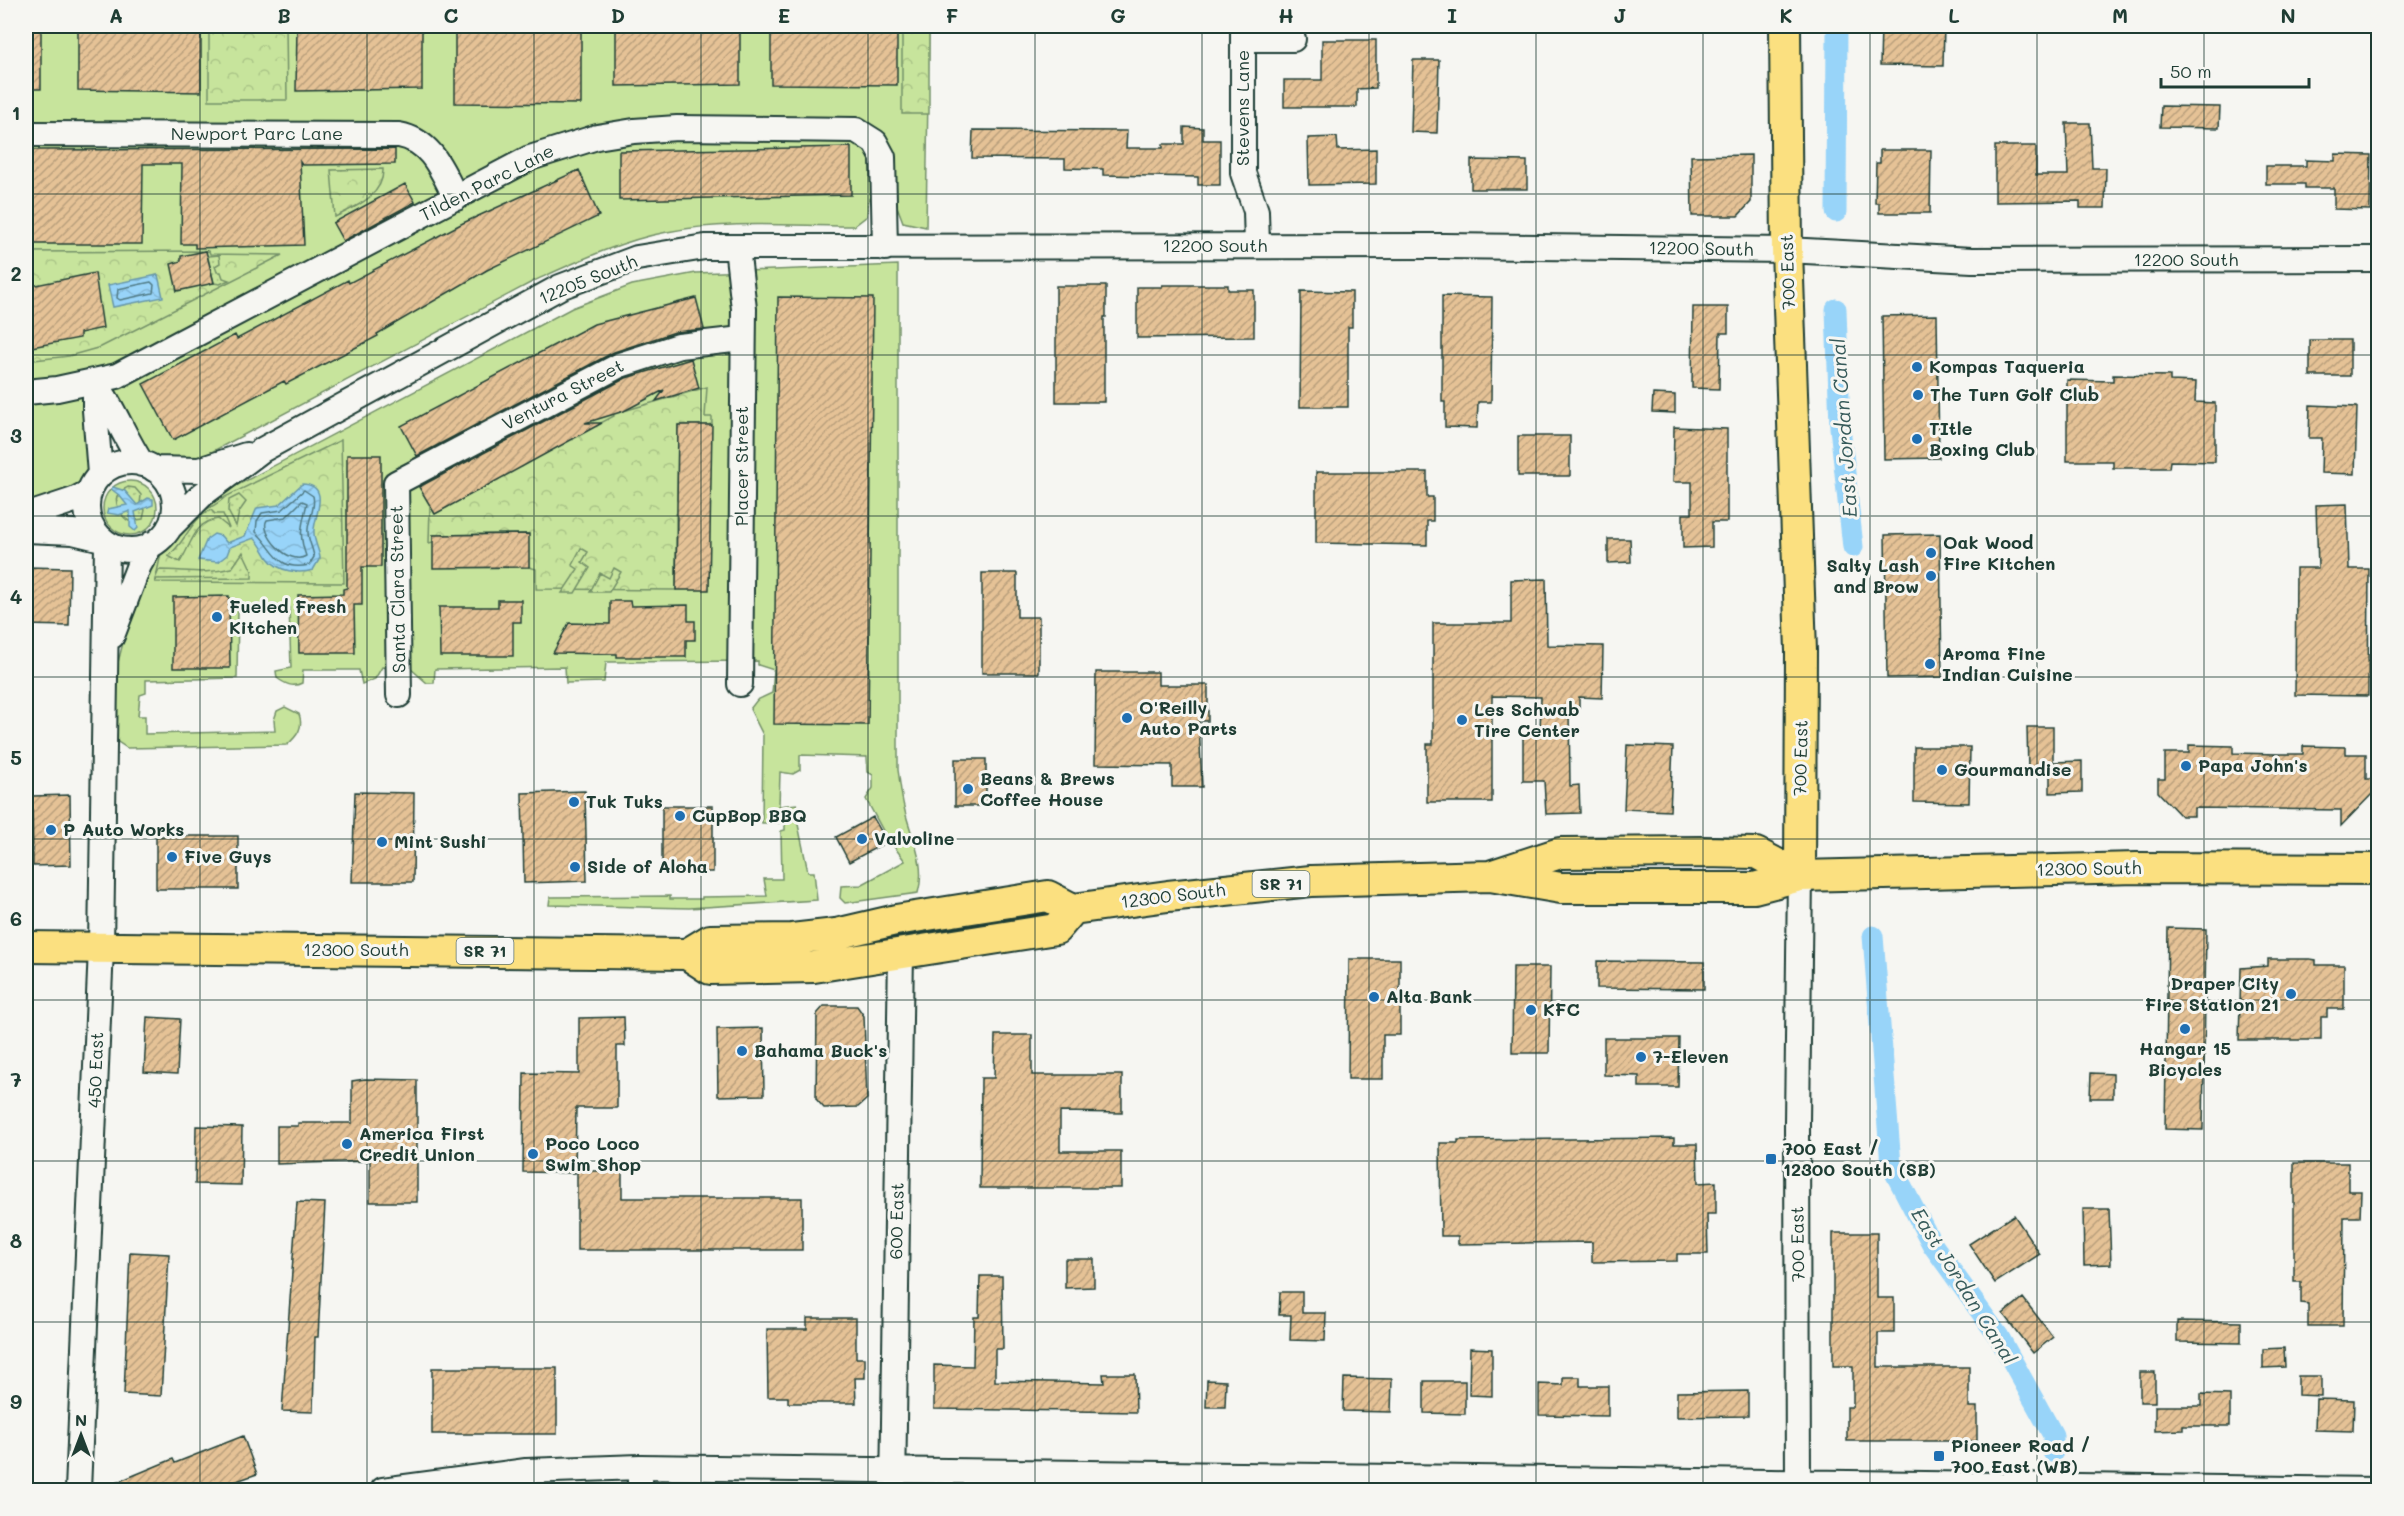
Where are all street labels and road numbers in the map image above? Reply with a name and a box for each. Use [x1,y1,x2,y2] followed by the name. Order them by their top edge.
[1230,50,1254,166] street label: Stevens Lane
[171,121,343,145] street label: Newport Parc Lane
[415,138,558,226] street label: Tilden Parc Lane
[1163,233,1267,257] street label: 12200 South
[1774,234,1800,311] street label: 700 East
[1648,235,1754,261] street label: 12200 South
[2134,247,2238,271] street label: 12200 South
[535,248,640,310] street label: 12205 South
[498,353,628,435] street label: Ventura Street
[729,406,753,526] street label: Placer Street
[384,505,410,673] street label: Santa Clara Street
[1787,720,1813,796] street label: 700 East
[2036,855,2142,881] street label: 12300 South
[1252,871,1310,897] road number: SR 71
[1119,877,1227,913] street label: 12300 South
[303,937,409,961] street label: 12300 South
[456,938,514,964] road number: SR 71
[82,1032,108,1108] street label: 450 East
[883,1182,909,1260] street label: 600 East
[1784,1206,1810,1282] street label: 700 East

